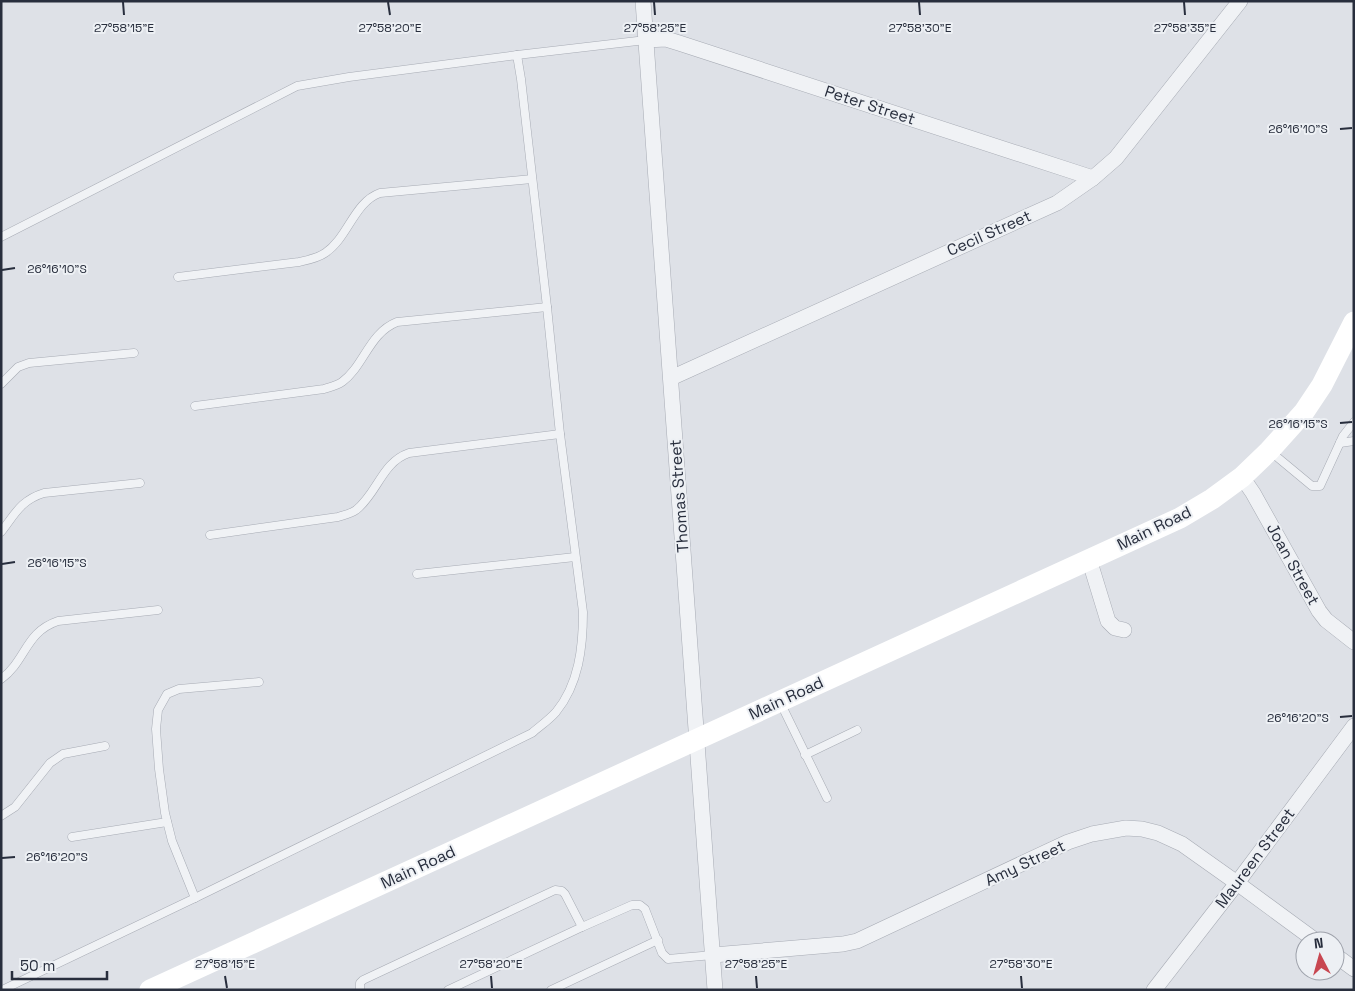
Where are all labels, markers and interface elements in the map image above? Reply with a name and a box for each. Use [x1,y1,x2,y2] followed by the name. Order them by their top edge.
[94,20,154,36] text: 27°58'15"E
[359,20,422,36] text: 27°58'20"E
[624,20,686,36] text: 27°58'25"E
[889,20,952,36] text: 27°58'30"E
[1154,20,1216,36] text: 27°58'35"E
[822,80,918,130] street label: Peter Street
[1268,121,1328,137] text: 26°16'10"S
[944,205,1034,261] street label: Cecil Street
[27,261,87,277] text: 26°16'10"S
[1268,416,1328,432] text: 26°16'15"S
[665,439,693,553] street label: Thomas Street
[1113,501,1195,555] street label: Main Road
[1262,519,1324,609] street label: Joan Street
[27,555,87,571] text: 26°16'15"S
[745,672,827,724] street label: Main Road
[1267,710,1329,726] text: 26°16'20"S
[1210,804,1300,912] street label: Maureen Street
[981,835,1069,891] street label: Amy Street
[377,841,459,893] street label: Main Road
[26,849,88,865] text: 26°16'20"S
[1295,931,1345,981] north arrow
[1313,934,1324,953] text: N
[12,948,108,980] scale bar
[20,956,55,975] text: 50 m
[195,956,255,972] text: 27°58'15"E
[460,956,523,972] text: 27°58'20"E
[725,956,787,972] text: 27°58'25"E
[990,956,1053,972] text: 27°58'30"E

